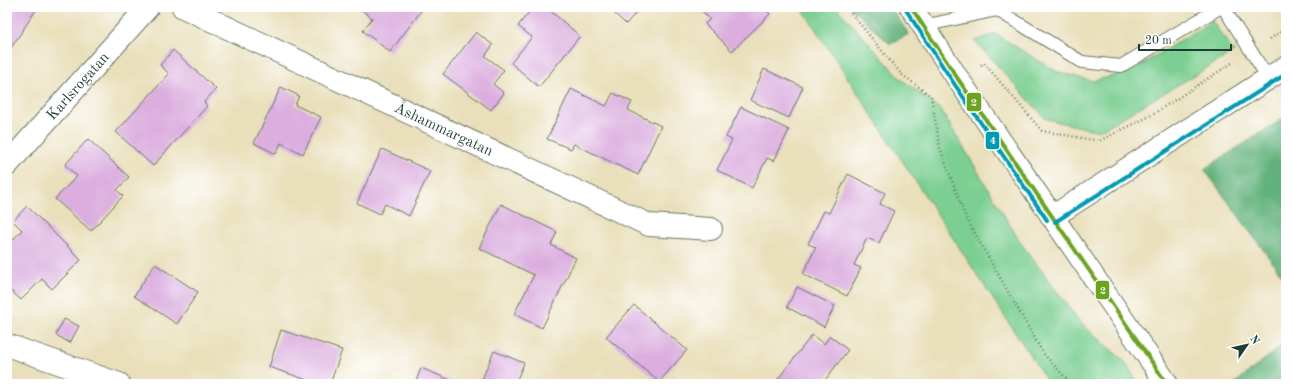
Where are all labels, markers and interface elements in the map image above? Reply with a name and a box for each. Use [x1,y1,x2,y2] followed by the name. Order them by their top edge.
[1139,26,1231,52] scale bar
[1145,35,1172,47] text: 20 m
[45,50,113,124] street label: Karlsrogatan
[966,92,982,112] line badge: 2
[391,97,495,160] street label: Åshammargatan
[971,98,977,109] text: 2
[985,131,1000,150] line badge: 4
[990,136,996,147] text: 4
[1095,280,1110,300] line badge: 2
[1100,286,1106,297] text: 2
[1227,325,1267,365] north arrow
[1247,334,1261,347] text: N

